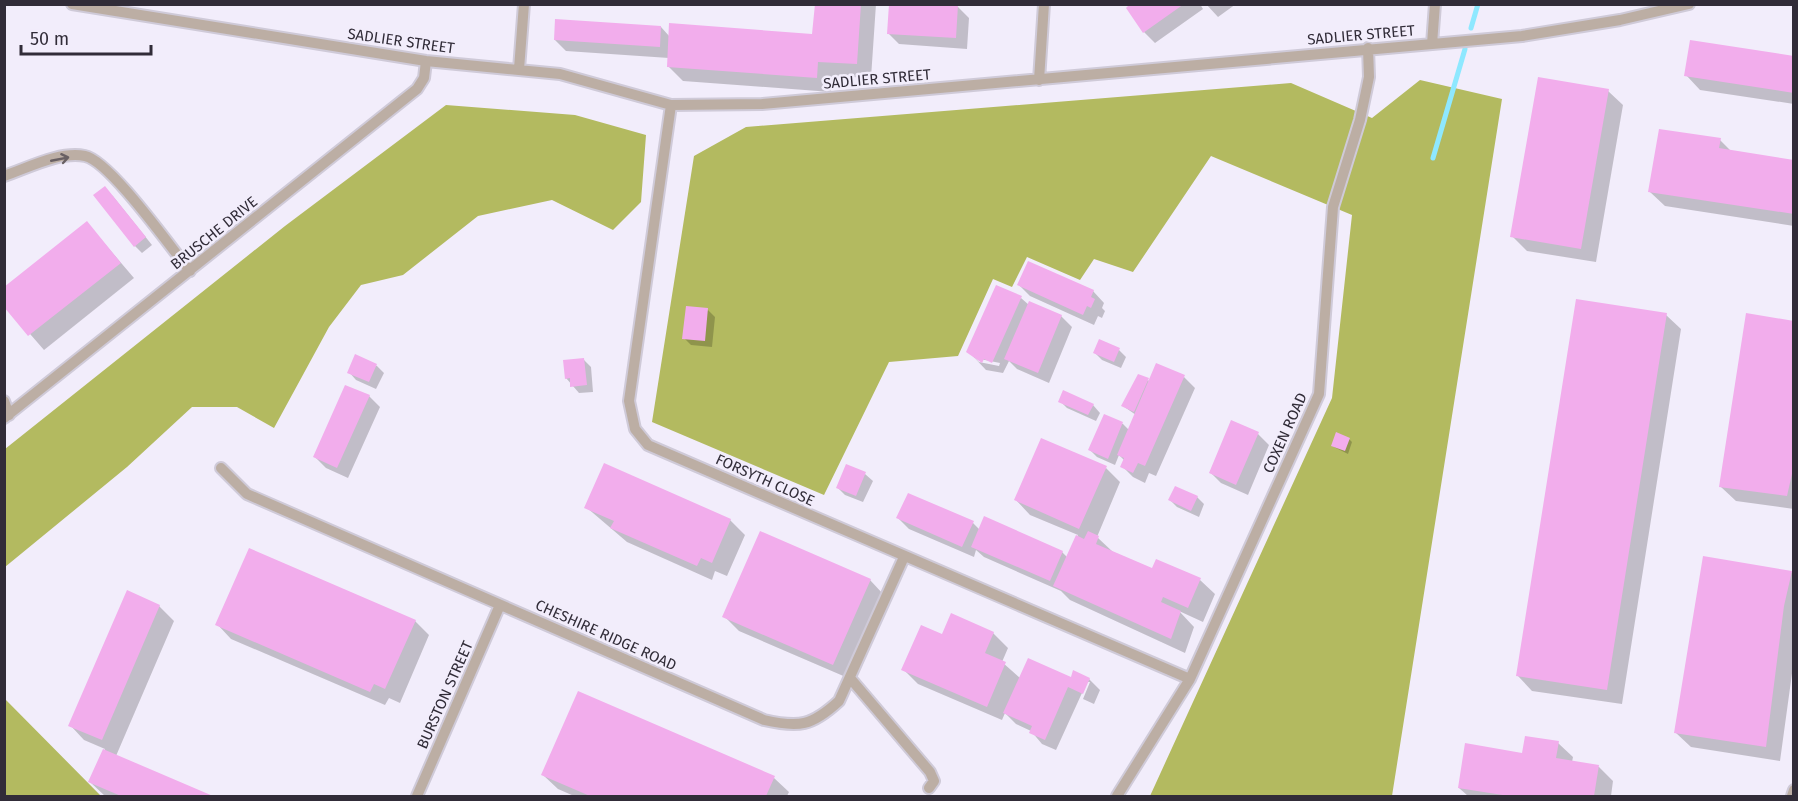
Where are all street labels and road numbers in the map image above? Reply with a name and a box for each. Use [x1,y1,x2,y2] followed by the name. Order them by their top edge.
[1307,21,1416,49] street label: SADLIER STREET
[346,25,456,57] street label: SADLIER STREET
[823,65,932,93] street label: SADLIER STREET
[167,193,261,273] street label: BRUSCHE DRIVE
[1259,390,1311,476] street label: COXEN ROAD
[713,450,817,510] street label: FORSYTH CLOSE
[533,596,679,674] street label: CHESHIRE RIDGE ROAD
[413,638,477,752] street label: BURSTON STREET

